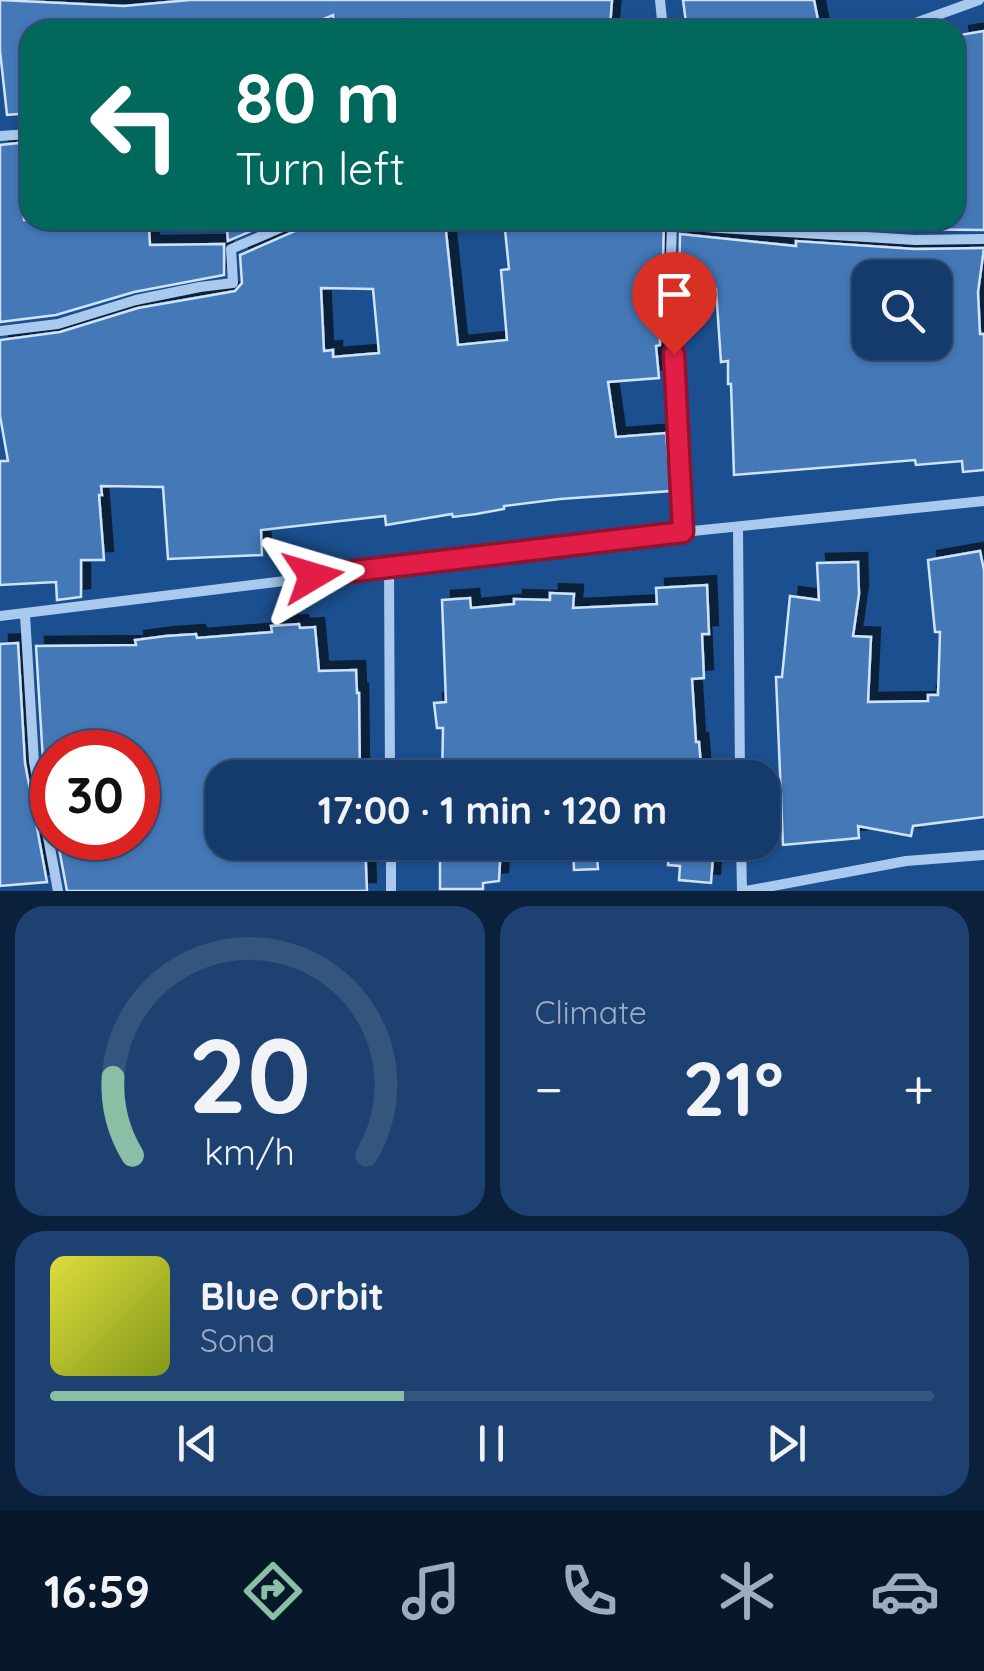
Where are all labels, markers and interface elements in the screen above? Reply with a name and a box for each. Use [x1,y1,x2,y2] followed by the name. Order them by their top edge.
[235,53,400,141] text: 80 m
[70,60,200,190] icon: left
[235,140,405,196] text: Turn left
[632,252,717,355] pin
[852,260,952,360] map controls
[852,260,952,360] button: search
[647,267,702,322] icon: arrive
[261,524,365,628] position arrow
[30,730,160,860] speed limit sign: 30
[318,786,667,834] text: 17:00 · 1 min · 120 m
[535,992,647,1032] text: Climate
[188,1009,311,1139] text: 20
[682,1041,784,1135] text: 21°
[535,1054,563,1123] text: −
[903,1054,934,1123] text: +
[204,1129,295,1174] text: km/h
[200,1272,384,1320] text: Blue Orbit
[200,1320,275,1360] text: Sona
[170,1416,225,1471] icon: previous
[464,1416,519,1471] icon: pause
[759,1416,814,1471] icon: next
[238,1556,308,1626] icon: directions
[396,1556,466,1626] icon: music
[554,1556,624,1626] icon: phone
[712,1556,782,1626] icon: climate
[870,1556,940,1626] icon: car
[44,1563,150,1619] text: 16:59

